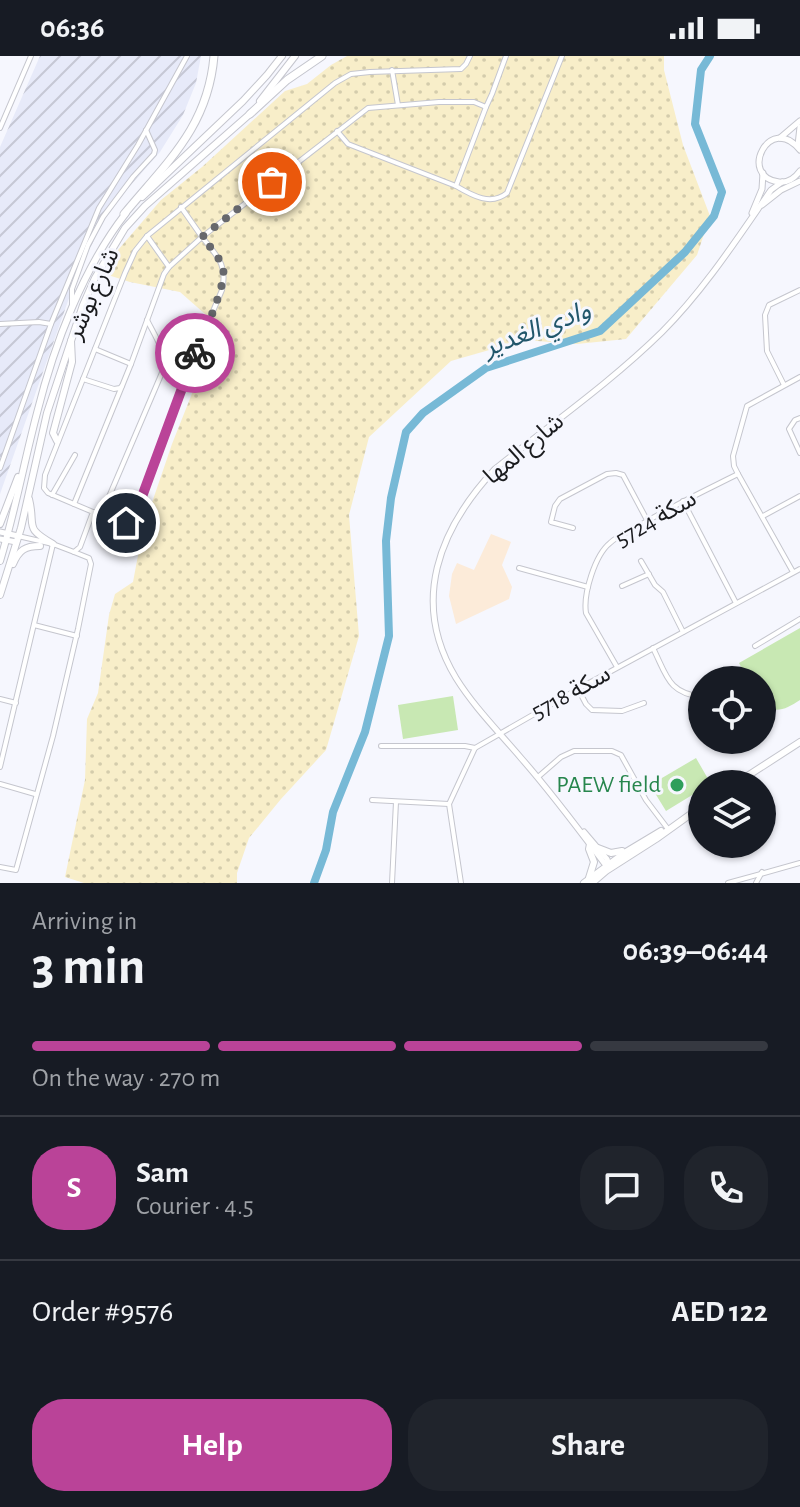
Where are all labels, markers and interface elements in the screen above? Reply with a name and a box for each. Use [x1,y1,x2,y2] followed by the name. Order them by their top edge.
[40,13,104,43] text: 06:36
[238,148,306,216] pin
[250,160,294,204] icon: bag
[62,245,127,346] street label: شارع بوشر
[478,297,597,368] water label: وادي الغدير
[155,313,235,393] courier
[173,331,217,375] icon: bike
[480,409,571,492] street label: شارع المها
[611,486,701,552] street label: سكة 5724
[92,489,160,557] pin
[104,501,148,545] icon: home
[527,662,615,724] street label: سكة 5718
[688,666,776,858] map controls
[688,666,776,754] button: locate
[688,770,776,858] button: layers
[556,773,661,797] place label: PAEW field
[668,776,686,794] marker: PAEW field
[32,908,137,934] text: Arriving in
[623,936,768,966] text: 06:39–06:44
[32,941,145,993] text: 3 min
[32,1065,220,1091] text: On the way · 270 m
[580,1146,664,1230] button: chat
[684,1146,768,1230] button: phone
[136,1158,189,1188] text: Sam
[67,1173,81,1203] text: S
[136,1193,254,1219] text: Courier · 4.5
[32,1297,173,1327] text: Order #9576
[671,1297,768,1327] text: AED 122
[32,1399,392,1491] button: Help
[408,1399,768,1491] button: Share

